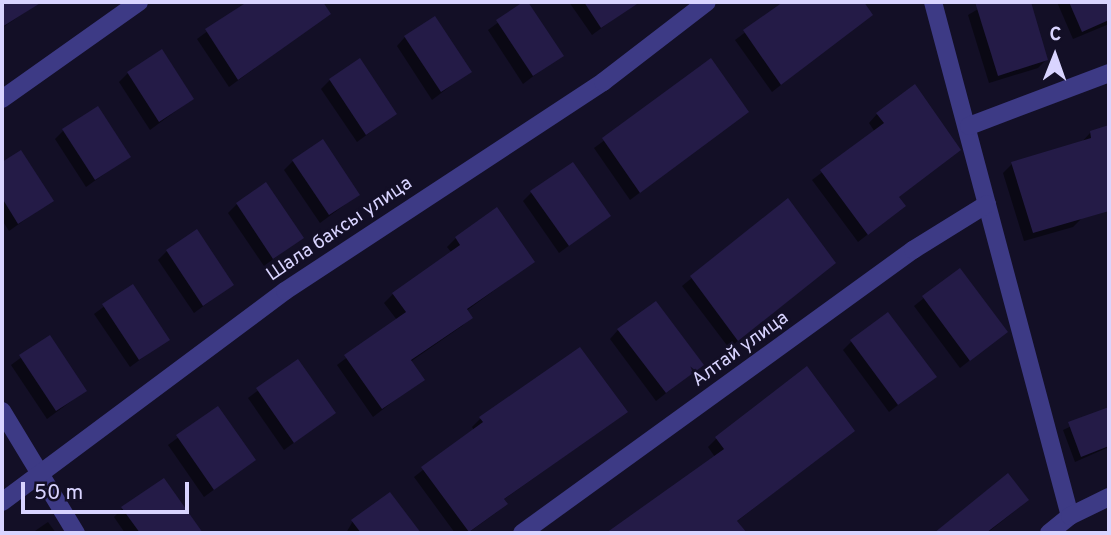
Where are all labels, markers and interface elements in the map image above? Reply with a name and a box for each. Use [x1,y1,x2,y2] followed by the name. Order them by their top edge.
[1020,21,1090,91] north arrow
[1049,23,1062,47] text: С
[263,173,417,287] street label: Шала баксы улица
[688,307,794,393] street label: Алтай улица
[24,468,192,512] scale bar
[34,480,83,507] text: 50 m

